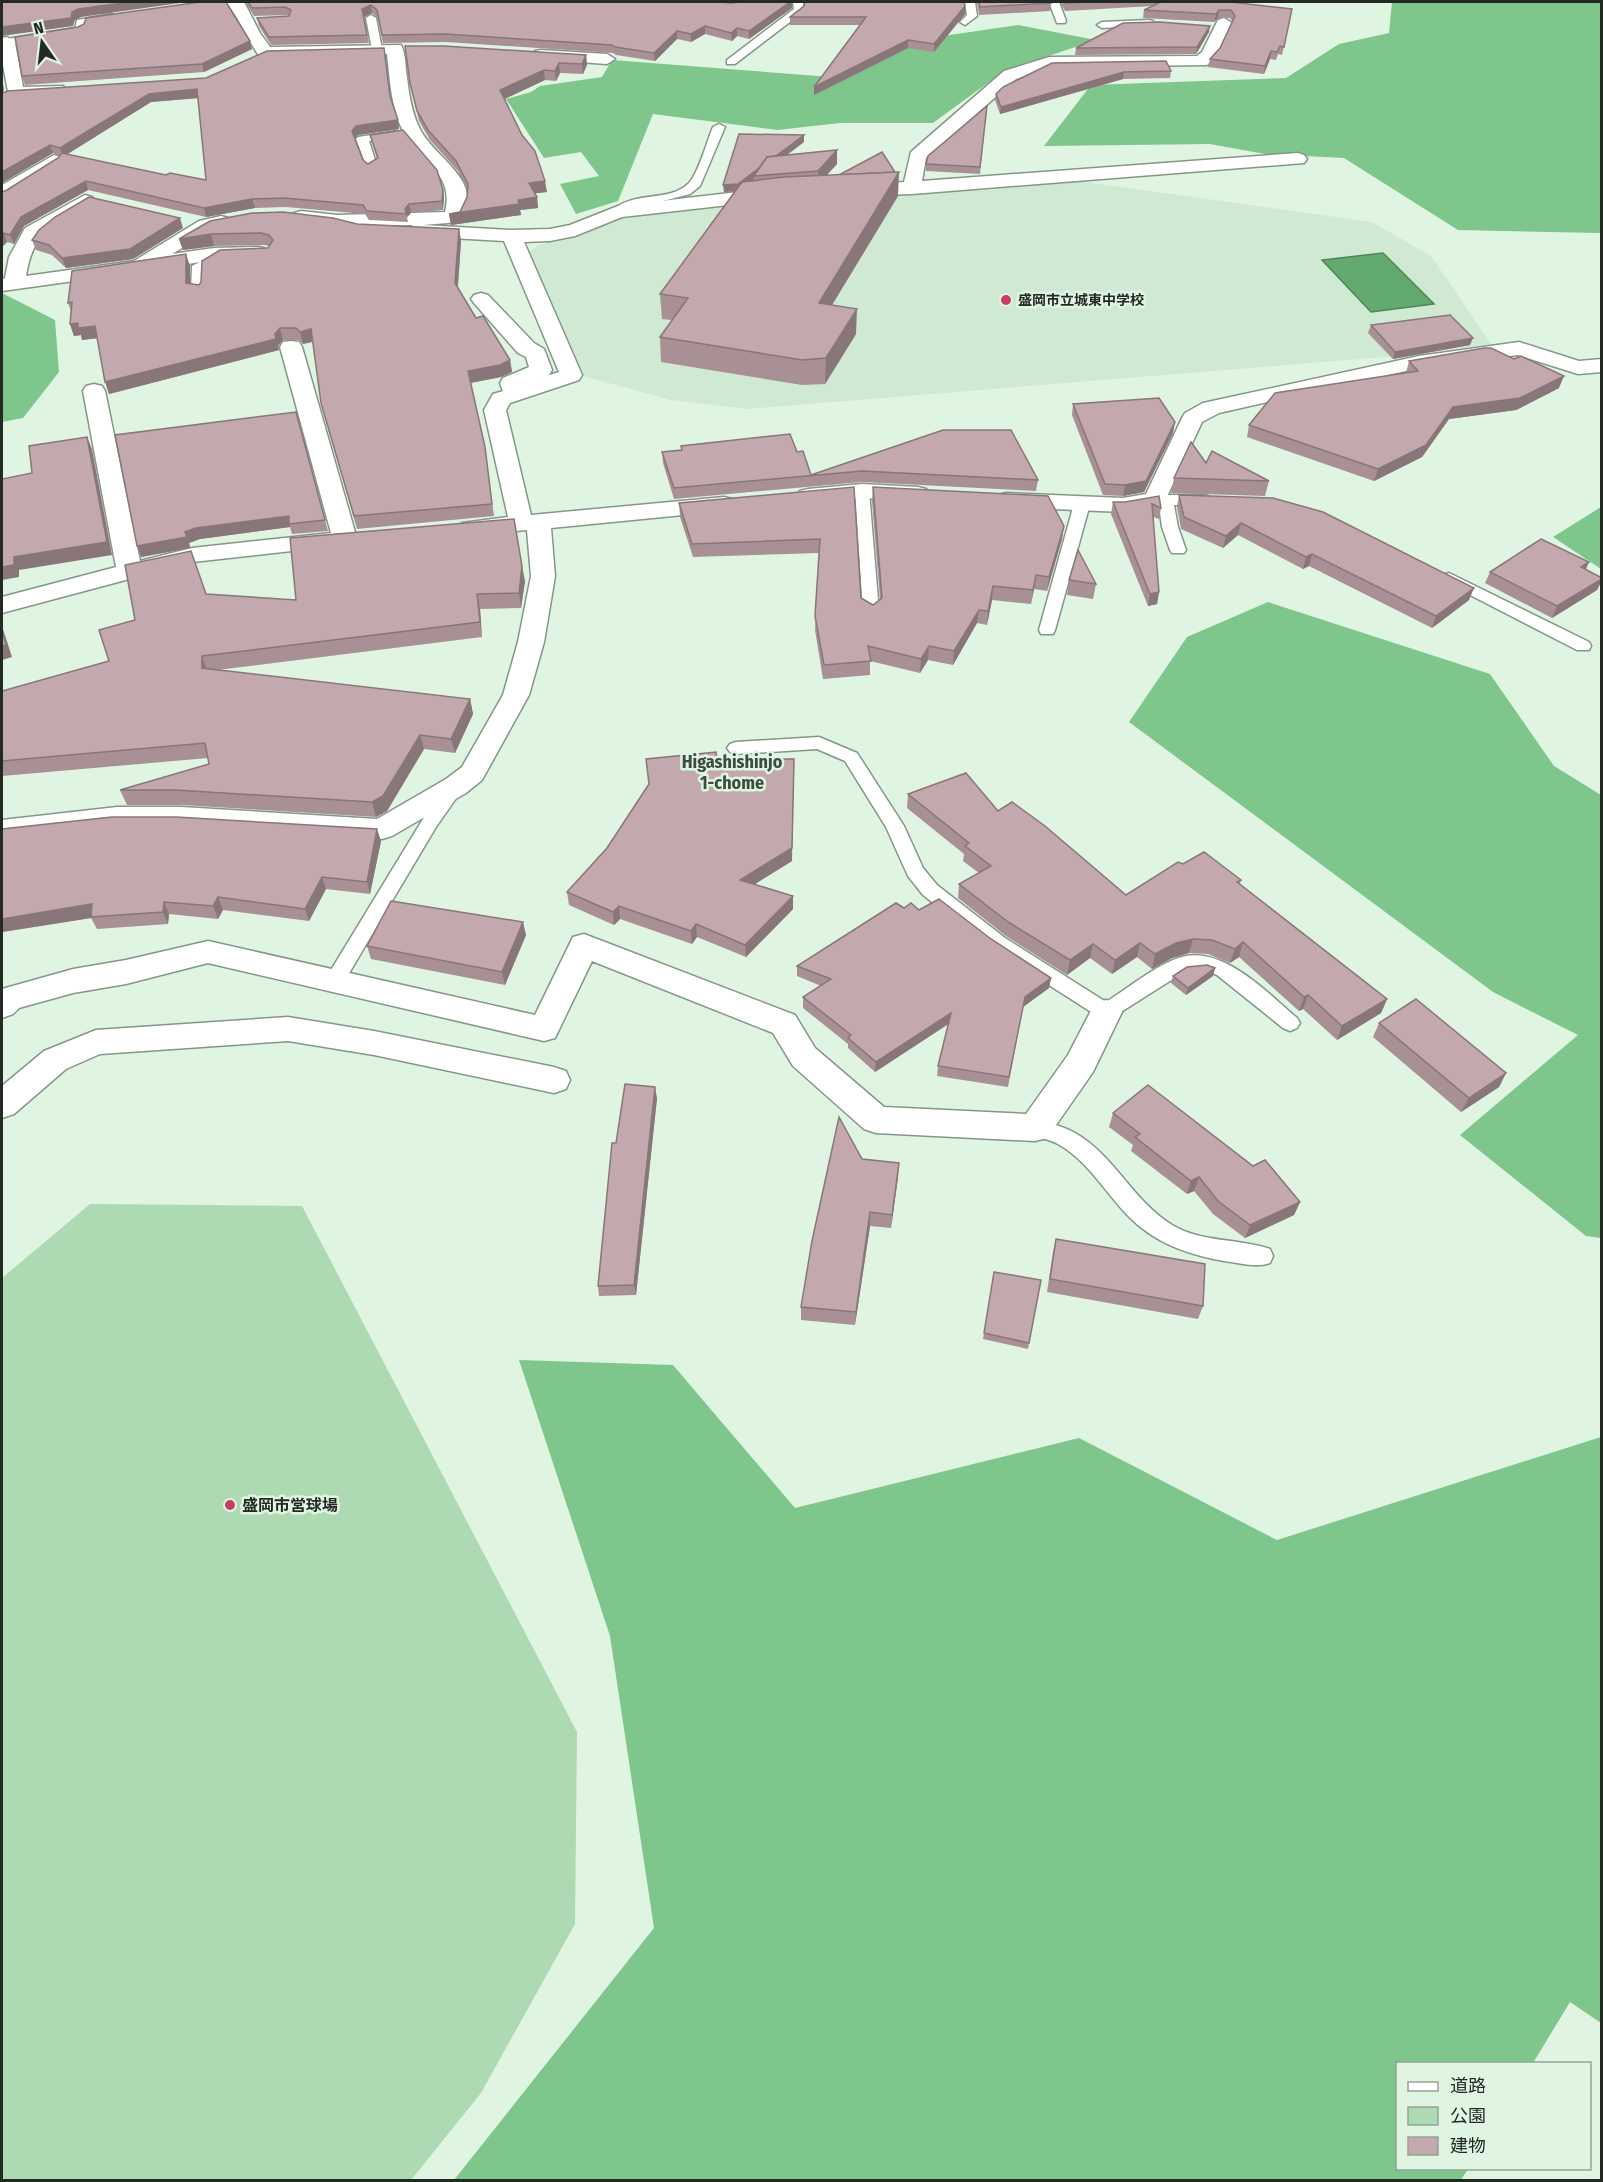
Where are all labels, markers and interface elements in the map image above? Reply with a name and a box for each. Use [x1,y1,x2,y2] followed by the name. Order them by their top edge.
[12,12,72,72] north arrow
[32,18,45,38] text: N
[1018,292,1144,309] place label: 盛岡市立城東中学校
[999,293,1013,307] marker: 盛岡市立城東中学校
[682,751,783,794] district label: Higashishinjo 1-chome
[242,1496,338,1515] place label: 盛岡市営球場
[223,1498,237,1512] marker: 盛岡市営球場
[1396,2062,1591,2170] legend
[1450,2075,1486,2097] text: 道路
[1450,2105,1486,2127] text: 公園
[1450,2135,1486,2157] text: 建物

